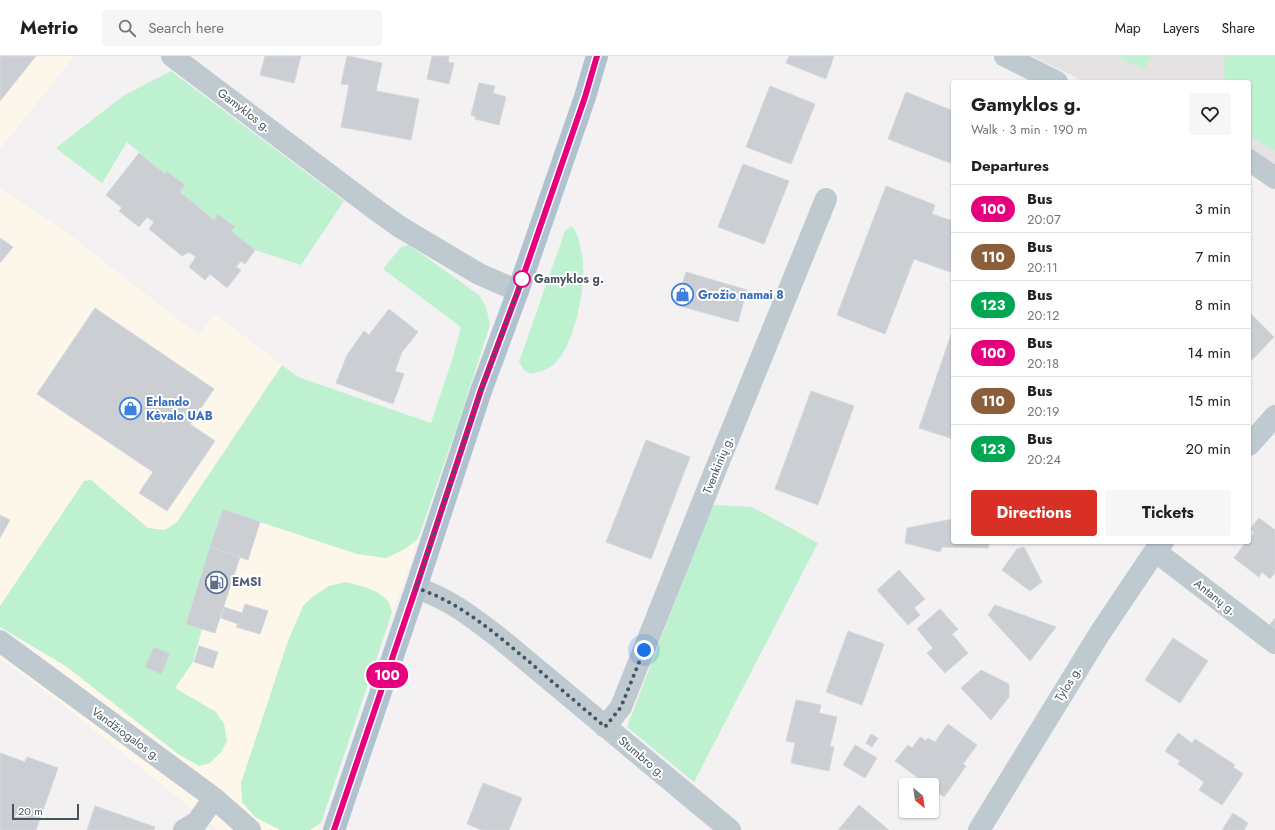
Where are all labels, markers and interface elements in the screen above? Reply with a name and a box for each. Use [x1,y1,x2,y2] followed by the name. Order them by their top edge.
[102,10,382,46] search box
[20,14,78,41] text: Metrio
[116,17,138,39] icon: search
[148,17,224,39] text: Search here
[1115,18,1141,38] text: Map
[1163,18,1199,38] text: Layers
[1221,18,1255,38] text: Share
[213,84,275,136] street label: Gamyklos g.
[971,91,1081,118] text: Gamyklos g.
[1189,93,1231,135] button: heart
[971,120,1087,139] text: Walk · 3 min · 190 m
[971,155,1049,177] text: Departures
[1027,188,1052,210] text: Bus
[1195,198,1231,220] text: 3 min
[980,199,1006,219] text: 100
[1027,210,1061,229] text: 20:07
[1027,236,1052,258] text: Bus
[1195,246,1231,268] text: 7 min
[981,247,1005,267] text: 110
[1027,258,1058,277] text: 20:11
[513,270,531,288] marker: Gamyklos g.
[534,270,604,288] place label: Gamyklos g.
[670,282,696,308] shop icon: Grožio namai 8
[1027,284,1052,306] text: Bus
[698,286,784,304] place label: Grožio namai 8
[1195,294,1231,316] text: 8 min
[980,295,1006,315] text: 123
[1027,306,1059,325] text: 20:12
[1027,332,1052,354] text: Bus
[1188,342,1231,364] text: 14 min
[980,343,1006,363] text: 100
[1027,354,1059,373] text: 20:18
[1027,380,1052,402] text: Bus
[1188,390,1231,412] text: 15 min
[981,391,1005,411] text: 110
[146,393,213,425] place label: Erlando Kėvalo UAB
[117,396,143,422] shop icon: Erlando Kėvalo UAB
[1027,402,1059,421] text: 20:19
[1027,428,1052,450] text: Bus
[698,433,738,497] street label: Tvenkinių g.
[1185,438,1231,460] text: 20 min
[980,439,1006,459] text: 123
[1027,450,1061,469] text: 20:24
[971,490,1097,536] button: Directions
[1105,490,1231,536] button: Tickets
[203,569,229,595] fuel station icon: EMSI
[232,573,261,591] place label: EMSI
[1190,575,1240,619] street label: Antanų g.
[634,640,654,660] your location
[364,662,410,688] line badge: 100
[1050,663,1086,705] street label: Tylos g.
[374,665,400,685] text: 100
[88,703,164,765] street label: Vandžiogalos g.
[615,732,669,782] street label: Stumbro g.
[899,778,939,818] north arrow
[899,778,939,818] map controls
[12,802,79,821] scale bar
[18,803,43,819] text: 20 m

